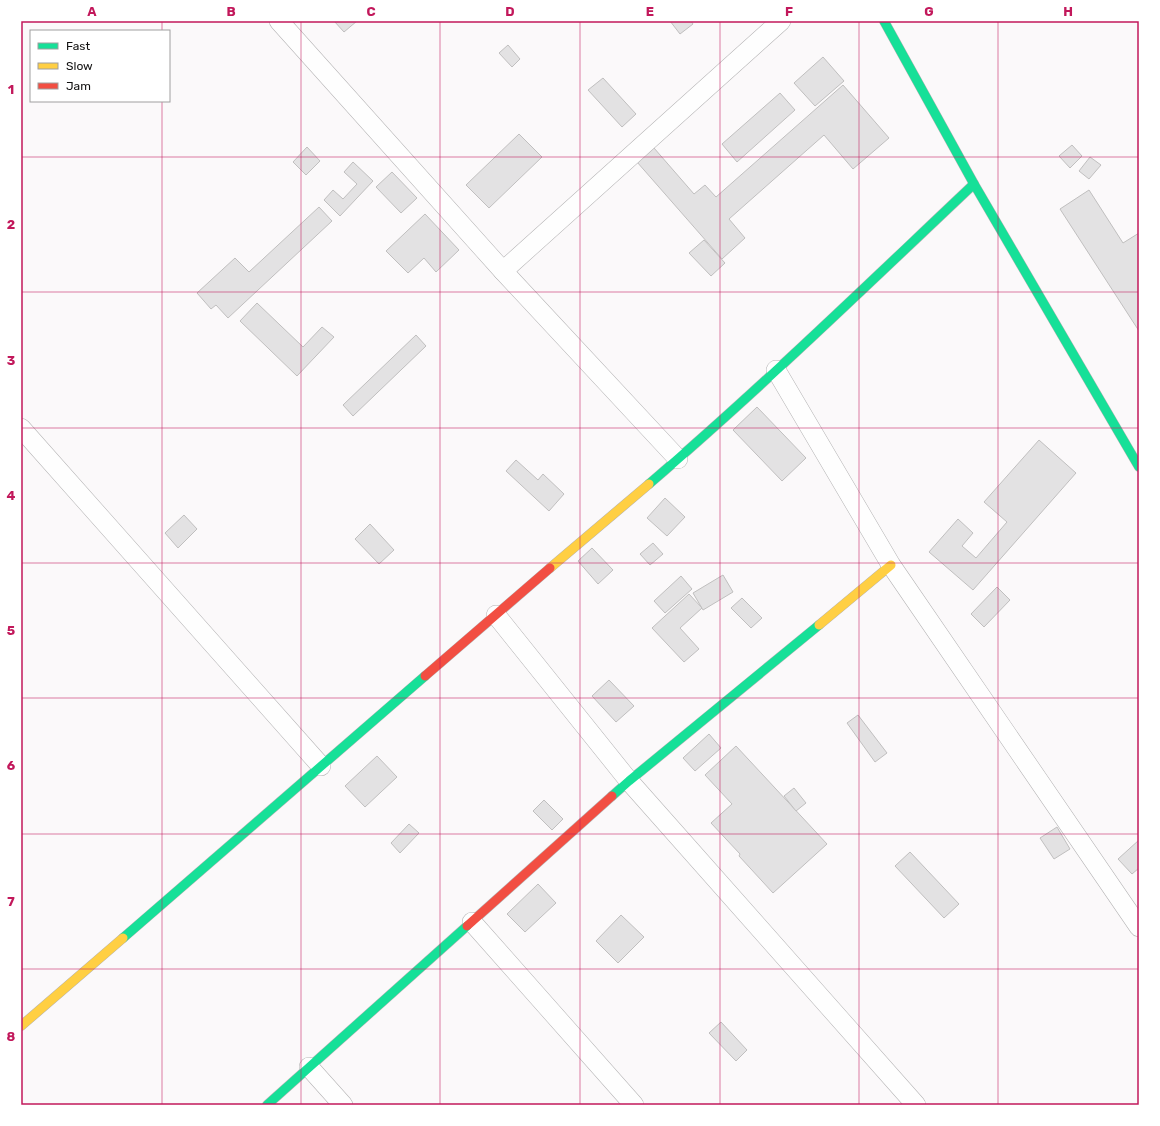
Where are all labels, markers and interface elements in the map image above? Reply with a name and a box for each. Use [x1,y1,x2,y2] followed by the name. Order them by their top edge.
[87,4,97,19] text: A
[226,4,236,19] text: B
[366,4,376,19] text: C
[505,4,515,19] text: D
[646,4,654,19] text: E
[785,4,793,19] text: F
[924,4,934,19] text: G
[1063,4,1073,19] text: H
[30,30,170,102] legend
[66,39,90,53] text: Fast
[66,59,93,73] text: Slow
[66,79,91,93] text: Jam
[8,82,14,97] text: 1
[7,217,15,232] text: 2
[7,353,16,368] text: 3
[7,488,16,503] text: 4
[7,623,15,638] text: 5
[7,758,16,773] text: 6
[7,894,15,909] text: 7
[7,1029,16,1044] text: 8

